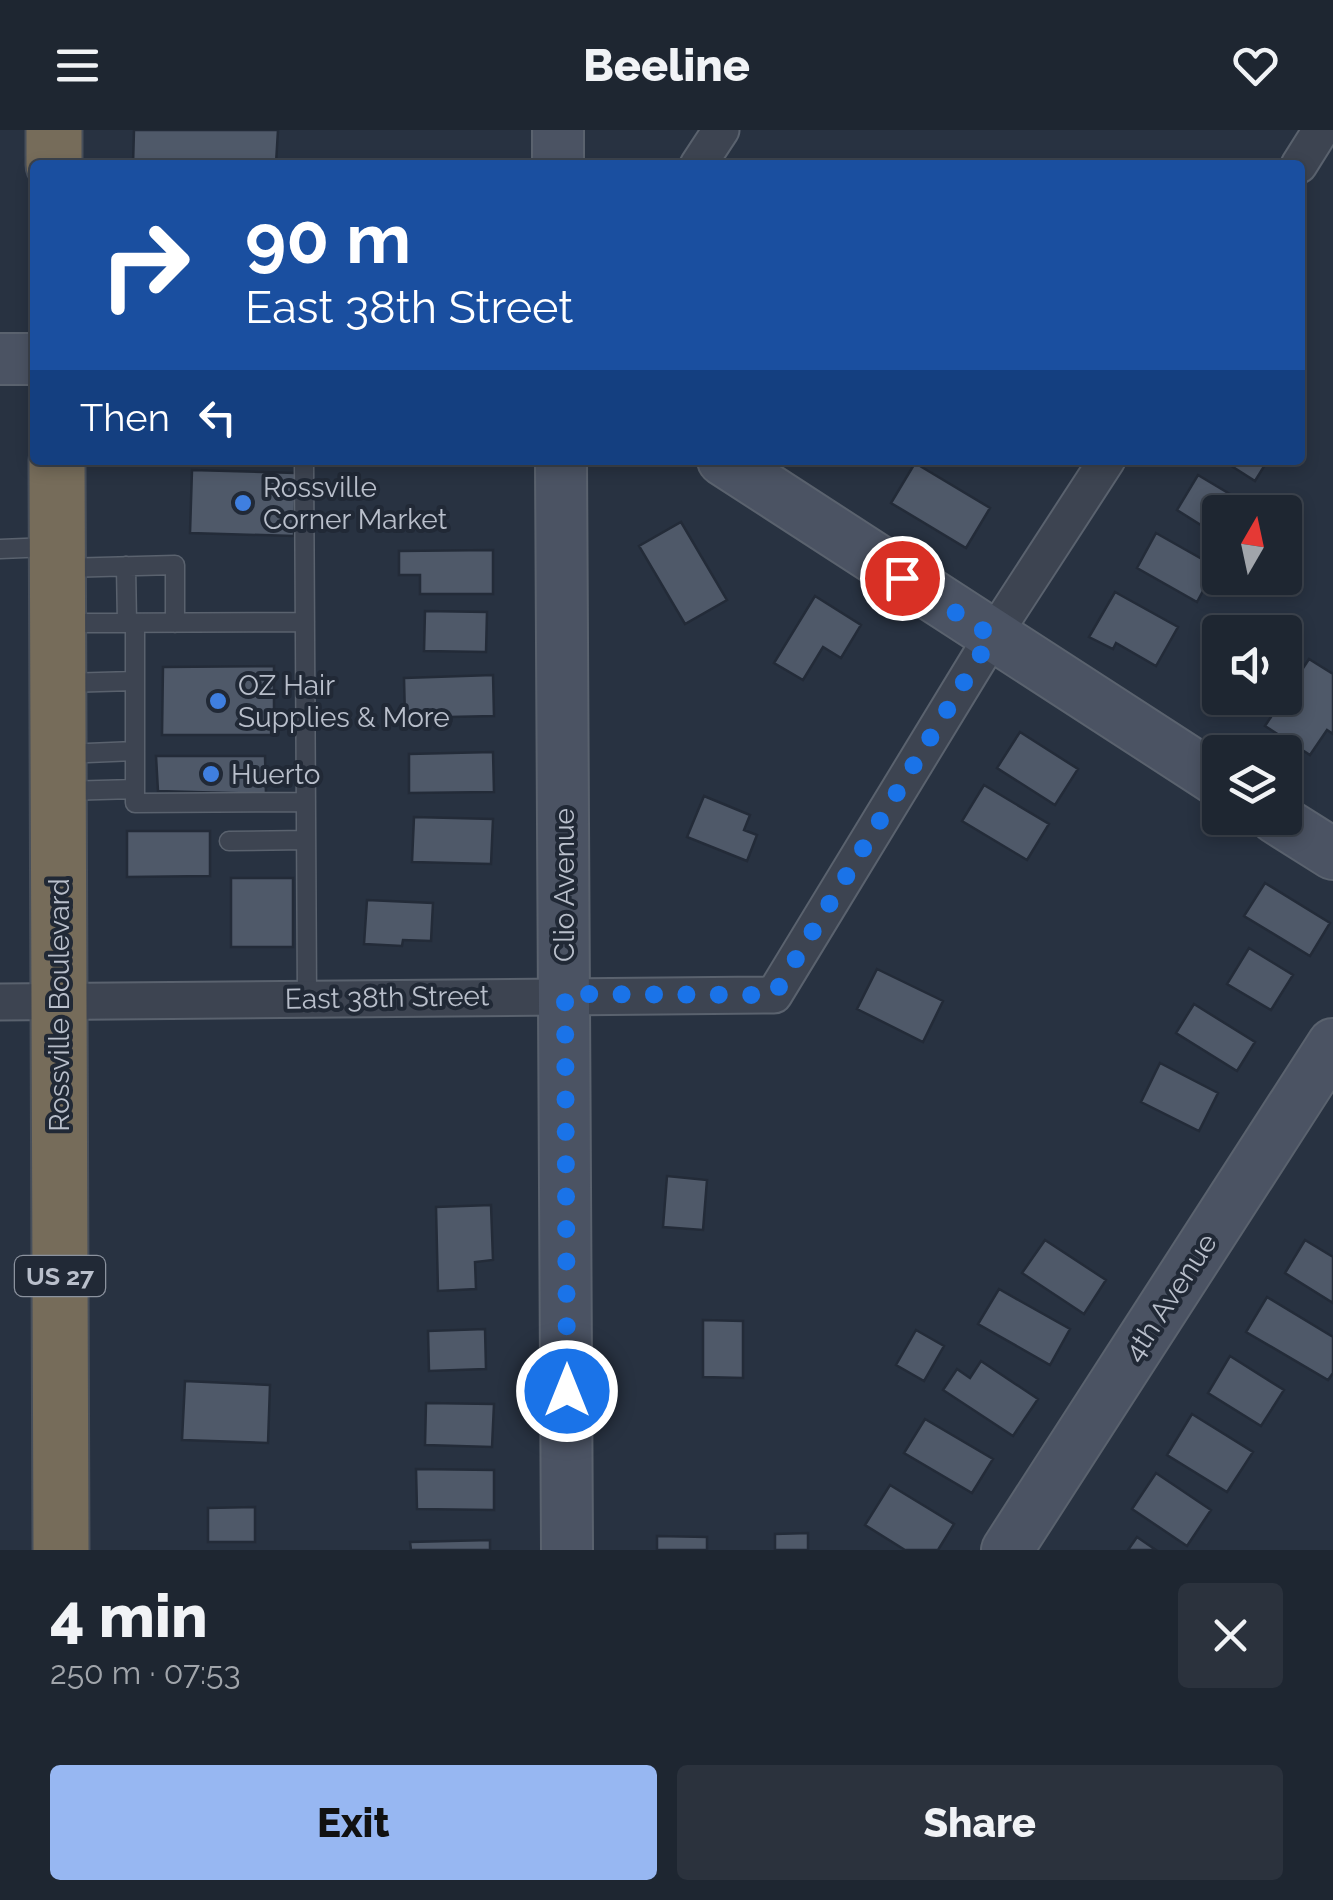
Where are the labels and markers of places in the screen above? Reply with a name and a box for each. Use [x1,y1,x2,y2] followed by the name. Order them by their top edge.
[263,471,448,536] place label: Rossville Corner Market
[232,492,254,514] marker: Rossville Corner Market
[860,536,945,621] pin
[238,669,450,734] place label: OZ Hair Supplies & More
[207,690,229,712] marker: OZ Hair Supplies & More
[231,758,320,791] place label: Huerto
[200,763,222,785] marker: Huerto

